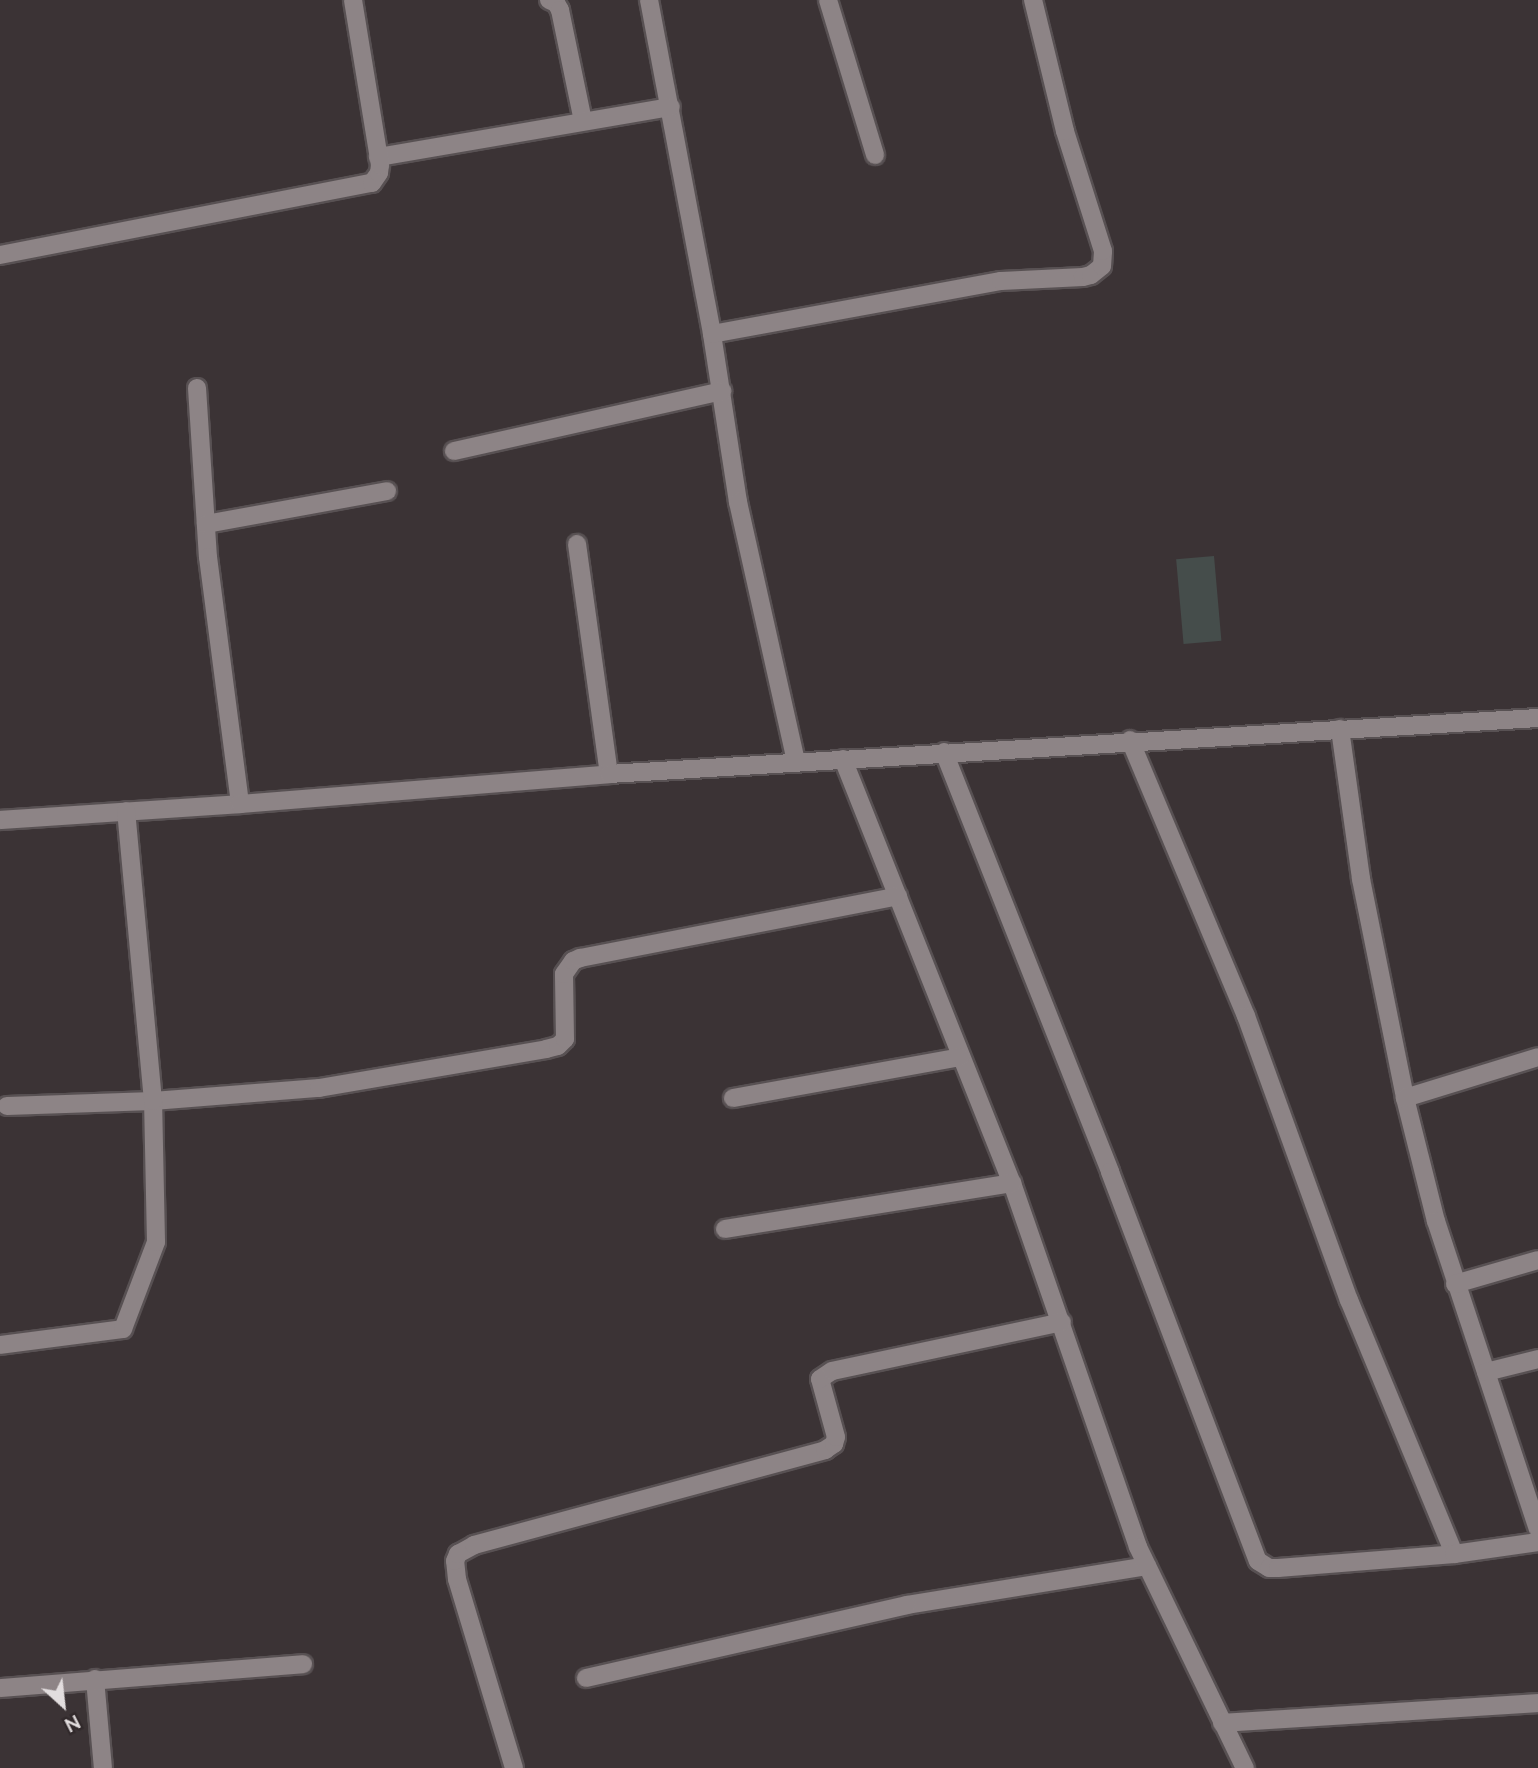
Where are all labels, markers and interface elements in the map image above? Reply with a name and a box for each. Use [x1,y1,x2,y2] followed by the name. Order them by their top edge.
[28,1670,98,1740] north arrow
[61,1710,84,1738] text: N

